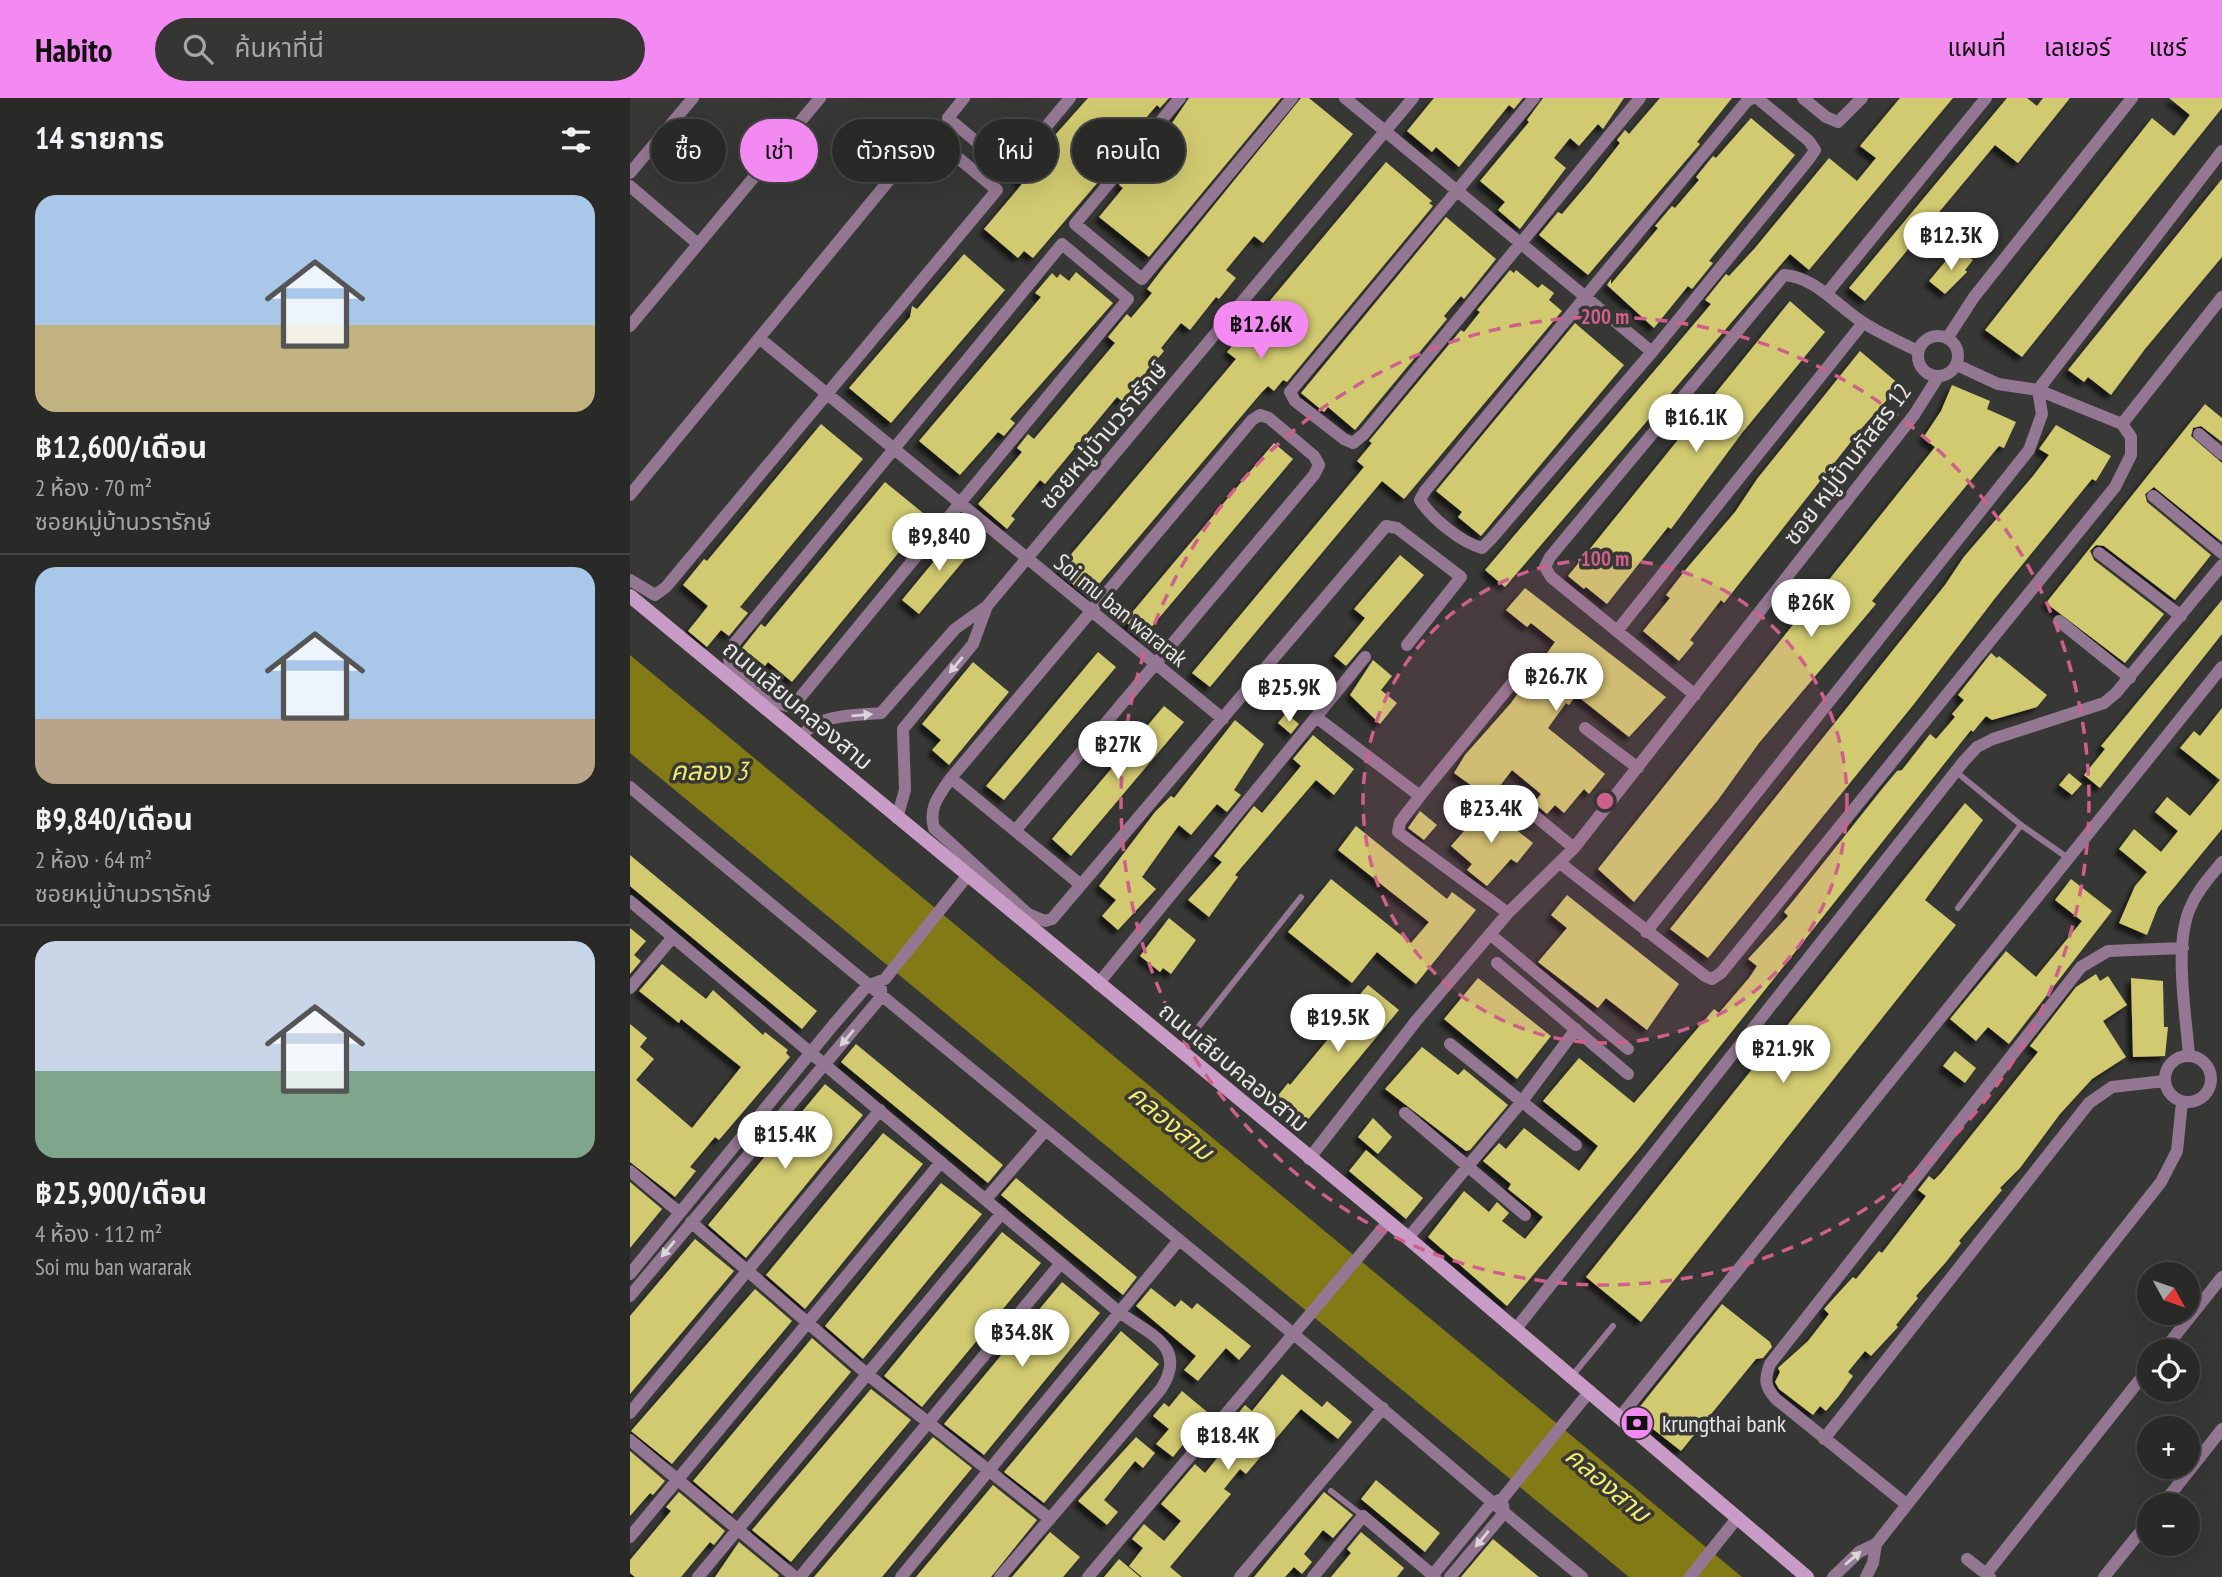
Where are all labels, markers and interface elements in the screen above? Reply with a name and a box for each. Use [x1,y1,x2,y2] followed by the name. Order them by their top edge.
[155,18,645,81] search box
[35,28,113,71] text: Habito
[179,30,217,68] icon: search
[235,31,324,64] text: ค้นหาที่นี่
[1948,32,2006,63] text: แผนที่
[2044,32,2111,63] text: เลเยอร์
[2149,32,2187,63] text: แชร์
[35,118,164,157] text: 14 รายการ
[651,119,726,182] chip: ซื้อ
[740,119,818,182] chip: เช่า
[832,119,960,182] chip: ตัวกรอง
[974,119,1058,182] chip: ใหม่
[1072,119,1185,182] chip: คอนโด
[557,121,595,159] icon: filters
[1894,212,2008,272] pin: ฿12.3K
[1919,220,1983,249] text: ฿12.3K
[252,241,378,367] icon: home
[1204,302,1318,361] pin: ฿12.6K
[1581,303,1629,330] text: 200 m
[1229,309,1293,338] text: ฿12.6K
[1032,355,1174,515] street label: ซอยหมู่บ้านวรารักษ์
[1776,377,1918,551] street label: ซอย หมู่บ้านภัสสร 12
[1639,394,1753,454] pin: ฿16.1K
[1664,402,1728,431] text: ฿16.1K
[35,427,207,466] text: ฿12,600/เดือน
[35,473,152,502] text: 2 ห้อง · 70 m²
[35,507,211,536] text: ซอยหมู่บ้านวรารักษ์
[882,514,996,573] pin: ฿9,840
[908,521,970,550] text: ฿9,840
[1581,545,1629,572] text: 100 m
[1048,547,1195,674] street label: Soi mu ban wararak
[1770,580,1852,639] pin: ฿26K
[1787,587,1835,616] text: ฿26K
[252,613,378,739] icon: home
[717,633,879,777] street label: ถนนเลียบคลองสาม
[1499,654,1613,713] pin: ฿26.7K
[949,657,964,674] one-way arrow
[1524,661,1588,690] text: ฿26.7K
[1232,664,1346,724] pin: ฿25.9K
[1257,672,1321,701] text: ฿25.9K
[851,709,873,720] one-way arrow
[1077,722,1159,781] pin: ฿27K
[1094,729,1142,758] text: ฿27K
[671,754,751,787] water label: คลอง 3
[1434,786,1548,845] pin: ฿23.4K
[1593,789,1617,813] centre of rings
[1459,793,1523,822] text: ฿23.4K
[35,799,193,838] text: ฿9,840/เดือน
[35,845,152,874] text: 2 ห้อง · 64 m²
[35,879,211,908] text: ซอยหมู่บ้านวรารักษ์
[252,986,378,1112] icon: home
[1281,995,1395,1054] pin: ฿19.5K
[1153,996,1315,1138] street label: ถนนเลียบคลองสาม
[1306,1002,1370,1031] text: ฿19.5K
[1726,1026,1840,1085] pin: ฿21.9K
[839,1029,855,1047] one-way arrow
[1751,1033,1815,1062] text: ฿21.9K
[1122,1078,1220,1166] water label: คลองสาม
[728,1112,842,1171] pin: ฿15.4K
[753,1119,817,1148] text: ฿15.4K
[35,1173,207,1212] text: ฿25,900/เดือน
[35,1219,162,1248] text: 4 ห้อง · 112 m²
[661,1239,676,1257] one-way arrow
[35,1252,191,1281] text: Soi mu ban wararak
[2137,1262,2200,1325] north arrow
[2137,1262,2200,1556] map controls
[965,1310,1079,1369] pin: ฿34.8K
[990,1317,1054,1346] text: ฿34.8K
[2137,1339,2200,1402] button: locate
[1618,1404,1656,1442] bank icon: krungthai bank
[1662,1408,1787,1439] place label: krungthai bank
[1171,1412,1285,1472] pin: ฿18.4K
[2137,1416,2200,1479] button: +
[1196,1420,1260,1449] text: ฿18.4K
[1559,1439,1659,1530] water label: คลองสาม
[2137,1493,2200,1556] button: −
[1475,1531,1490,1548] one-way arrow
[1844,1550,1862,1566] one-way arrow

